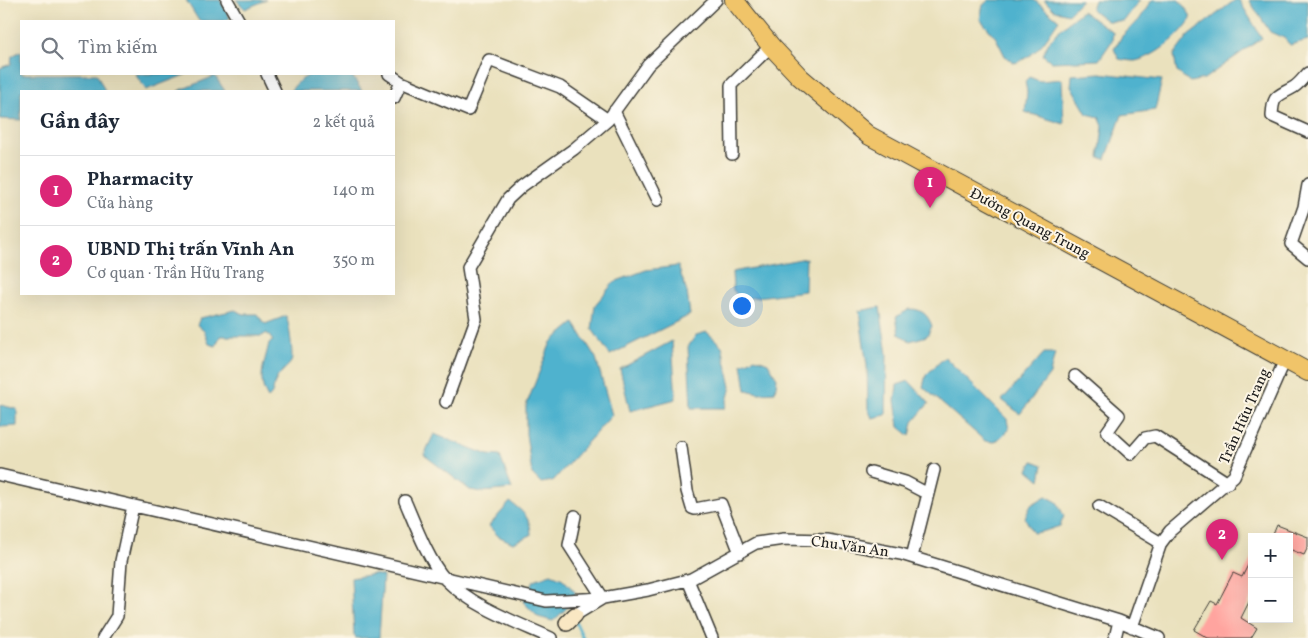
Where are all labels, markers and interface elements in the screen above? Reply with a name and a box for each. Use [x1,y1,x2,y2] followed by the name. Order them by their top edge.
[20,20,395,75] search box
[38,34,66,62] icon: search
[78,35,158,61] text: Tìm kiếm
[40,108,120,137] text: Gần đây
[313,112,375,134] text: 2 kết quả
[87,167,193,193] text: Pharmacity
[914,167,946,208] pin: 1
[53,180,59,202] text: 1
[333,180,375,202] text: 140 m
[965,184,1093,265] street label: Đường Quang Trung
[87,193,153,215] text: Cửa hàng
[87,237,294,263] text: UBND Thị trấn Vĩnh An
[52,250,60,272] text: 2
[332,250,375,272] text: 350 m
[87,263,264,285] text: Cơ quan · Trần Hữu Trang
[729,293,755,319] your location
[1215,365,1276,468] street label: Trần Hữu Trang
[1206,519,1238,560] pin: 2
[810,532,890,563] street label: Chu Văn An
[1248,533,1293,623] map controls
[1248,533,1293,578] button: +
[1248,578,1293,623] button: −

